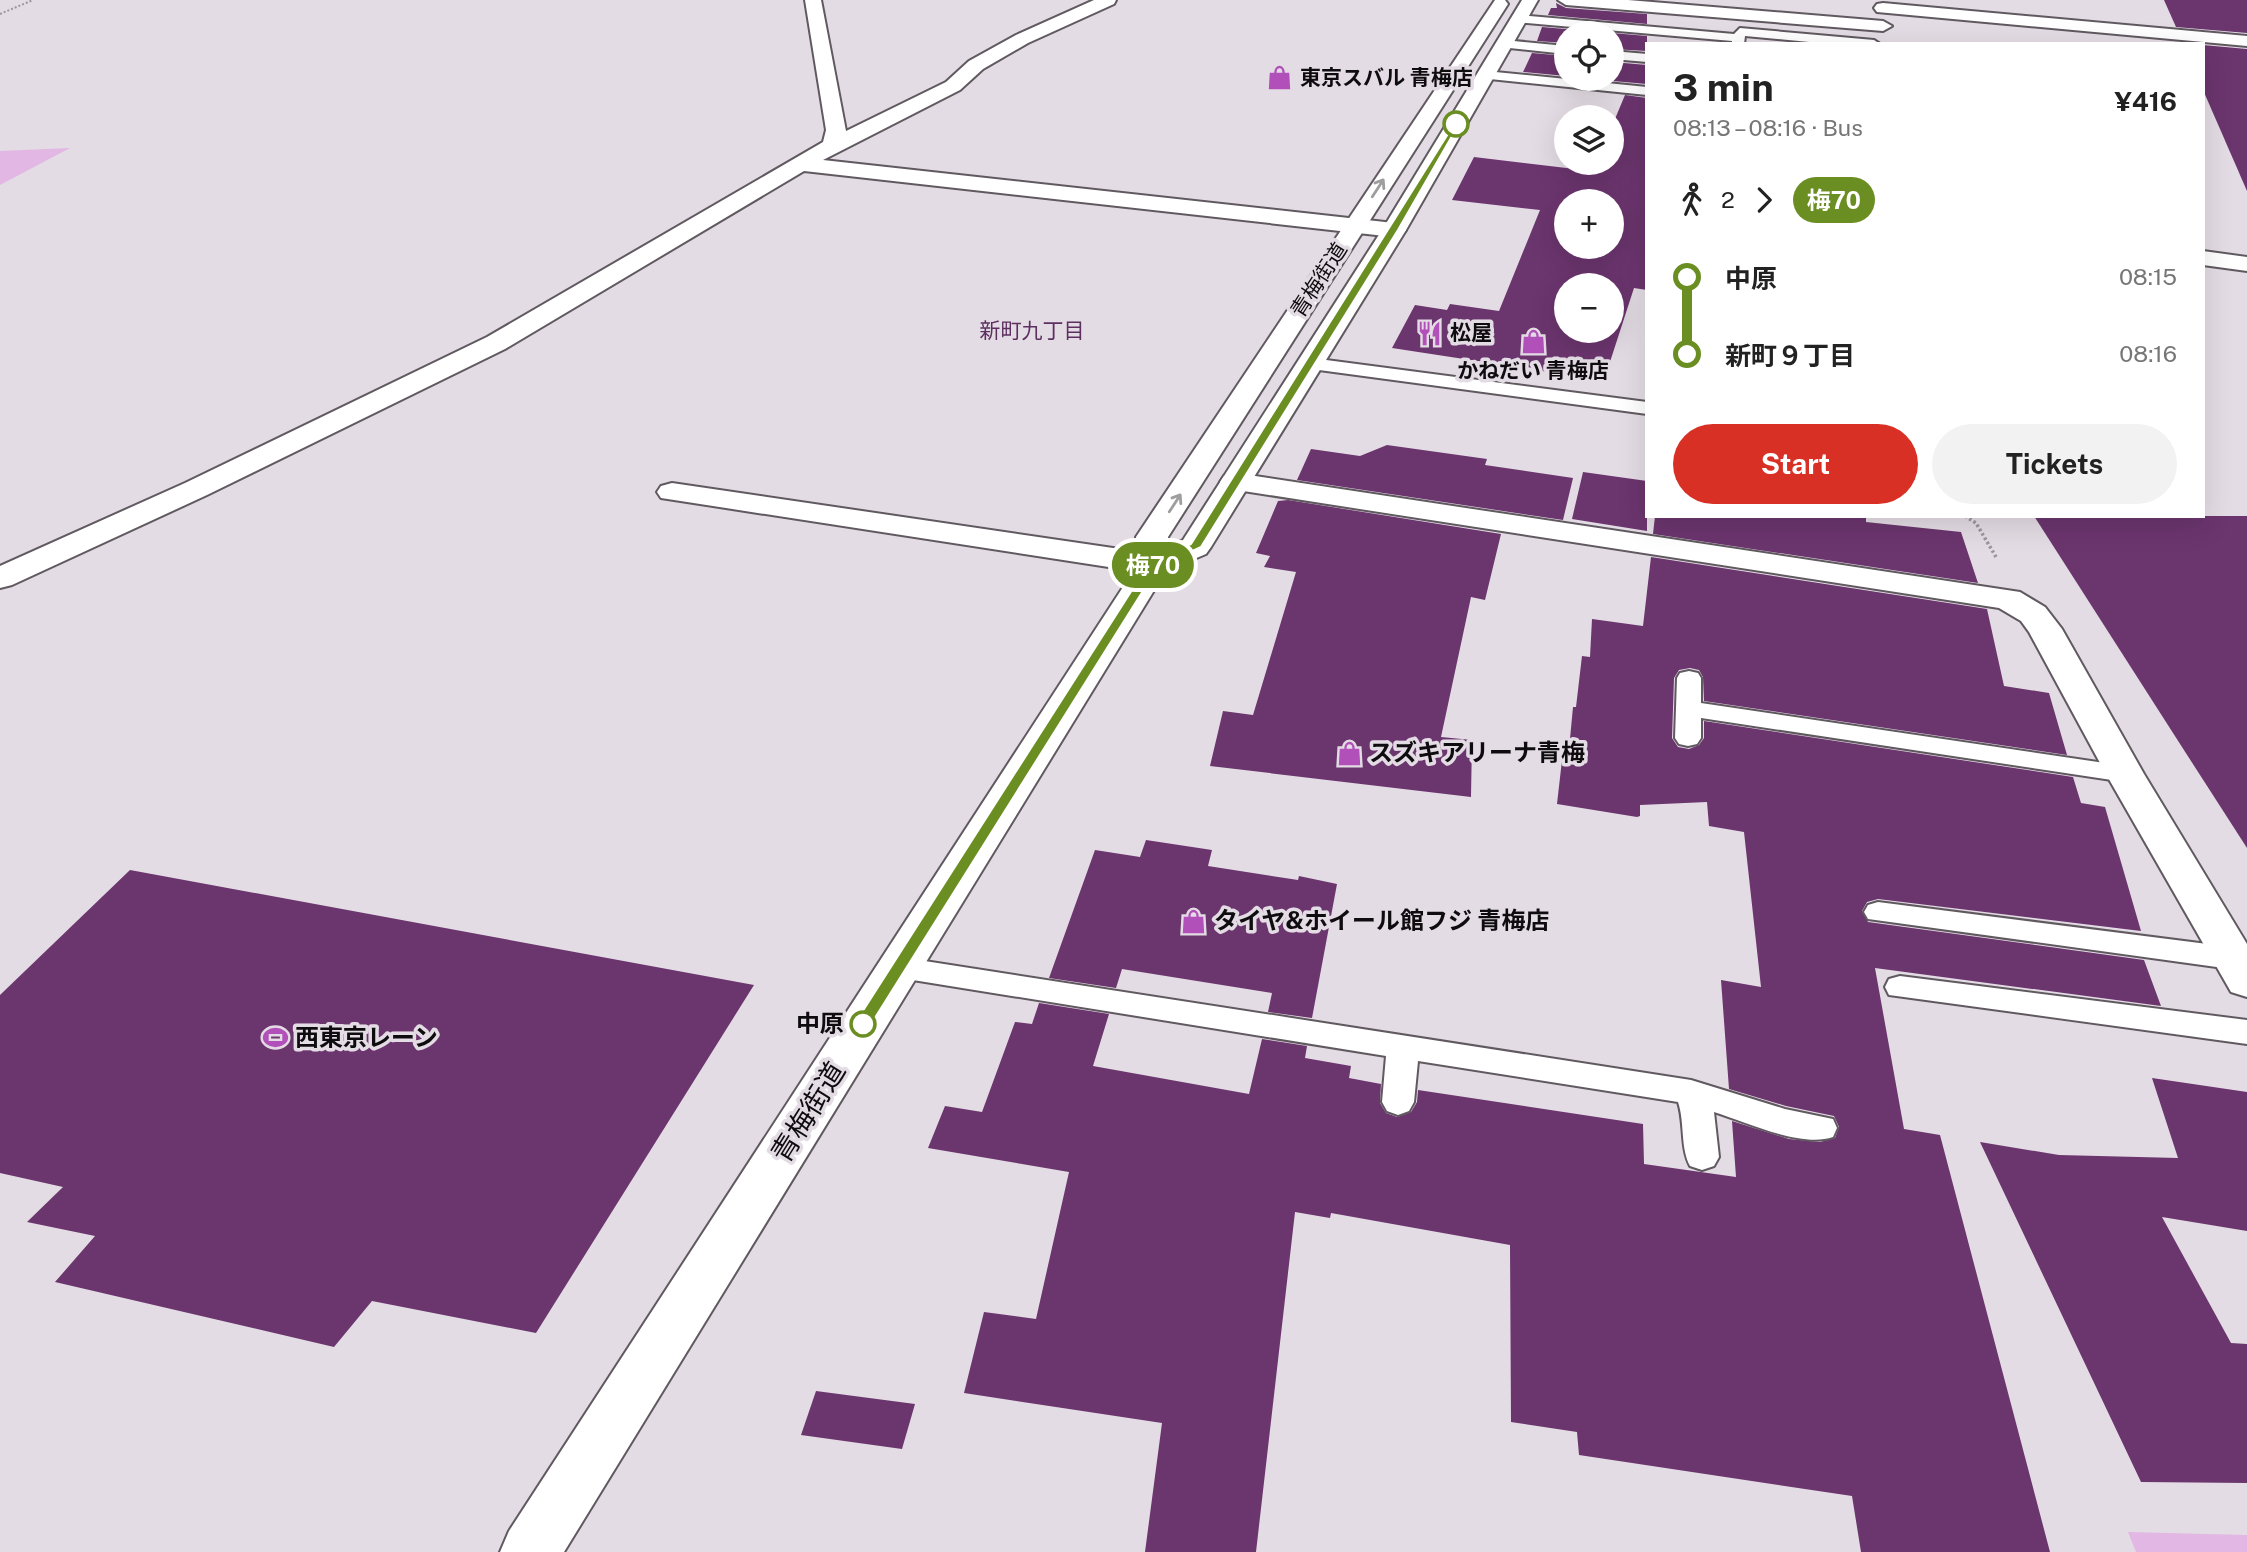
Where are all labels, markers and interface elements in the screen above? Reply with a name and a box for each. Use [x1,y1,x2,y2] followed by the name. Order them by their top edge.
[1554,21,1624,343] map controls
[1554,21,1624,91] button: locate
[1266,64,1294,92] shop icon: 東京スバル 青梅店
[1300,65,1473,90] place label: 東京スバル 青梅店
[1673,65,1774,110] text: 3 min
[2115,86,2177,117] text: ¥416
[1554,105,1624,175] button: layers
[1443,111,1469,137] unlabelled marker
[1673,114,1863,141] text: 08:13 – 08:16 · Bus
[1371,179,1385,199] one-way arrow
[1673,181,1711,219] icon: walk
[1745,181,1783,219] icon: forward
[1721,186,1735,213] text: 2
[1807,186,1861,214] text: 梅70
[1554,189,1624,259] button: +
[1285,238,1352,322] street label: 青梅街道
[1725,263,1777,294] text: 中原
[2119,263,2177,290] text: 08:15
[1554,273,1624,343] button: −
[980,318,1085,343] district label: 新町九丁目
[1416,319,1444,347] restaurant icon: 松屋
[1450,320,1492,345] place label: 松屋
[1519,328,1547,356] shop icon: かねだい 青梅店
[1725,340,1855,371] text: 新町９丁目
[2119,340,2177,367] text: 08:16
[1457,358,1609,383] place label: かねだい 青梅店
[1673,424,1918,504] button: Start
[1932,424,2177,504] button: Tickets
[1167,494,1182,513] one-way arrow
[1113,542,1193,588] line badge: 梅70
[1126,551,1180,579] text: 梅70
[1369,738,1585,766] place label: スズキアリーナ青梅
[1335,739,1363,767] shop icon: スズキアリーナ青梅
[1214,906,1550,934] place label: タイヤ&ホイール館フジ 青梅店
[1180,907,1208,935] shop icon: タイヤ&ホイール館フジ 青梅店
[796,1009,844,1037] place label: 中原
[850,1011,876,1037] marker: 中原
[295,1023,438,1051] place label: 西東京レーン
[261,1024,289,1052] sports icon: 西東京レーン
[764,1055,851,1168] street label: 青梅街道

